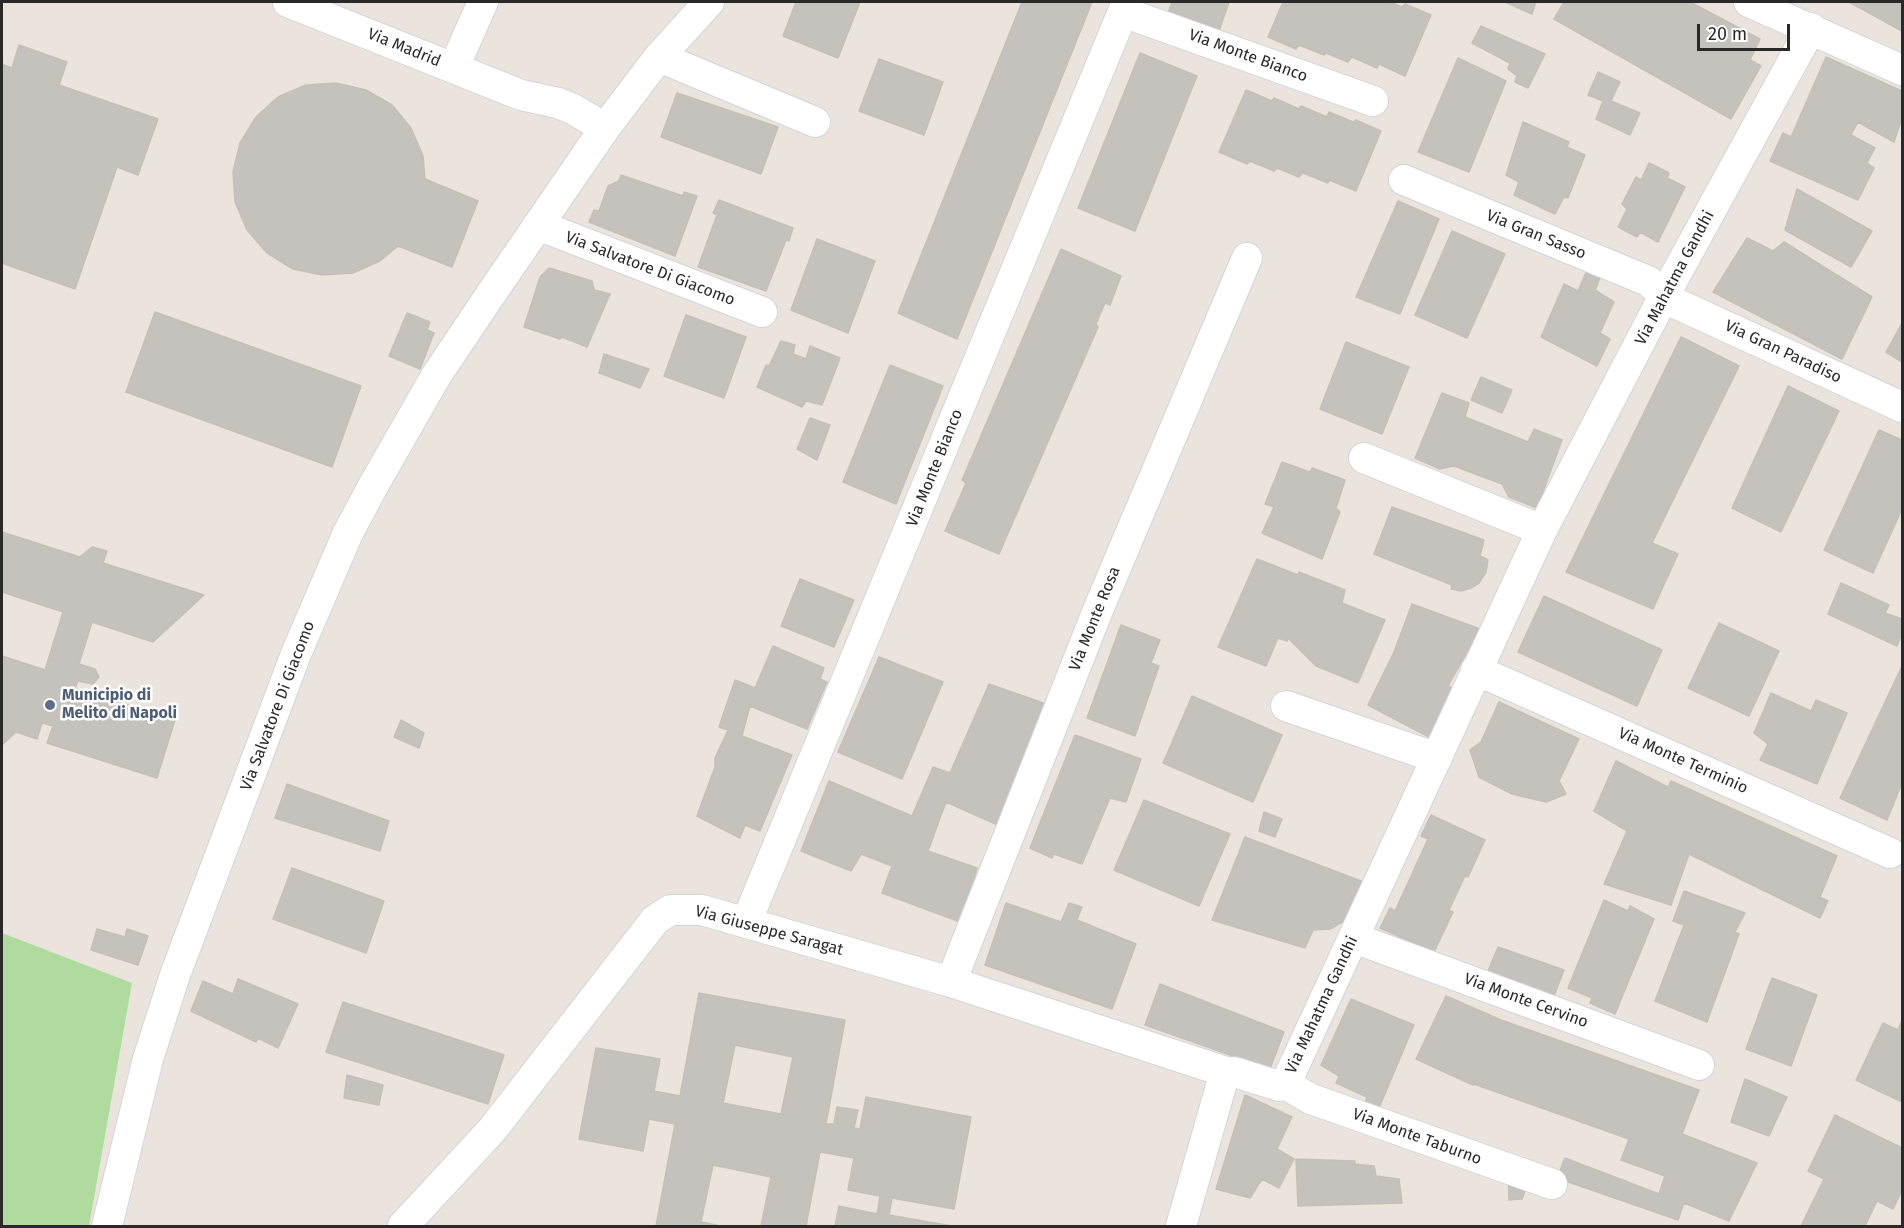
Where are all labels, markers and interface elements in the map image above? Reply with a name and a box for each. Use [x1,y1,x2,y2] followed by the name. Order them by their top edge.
[1700,12,1793,50] scale bar
[1708,23,1747,45] text: 20 m
[365,25,443,71] street label: Via Madrid
[1186,26,1310,86] street label: Via Monte Bianco
[1483,206,1589,264] street label: Via Gran Sasso
[1631,207,1719,349] street label: Via Mahatma Gandhi
[562,228,738,310] street label: Via Salvatore Di Giacomo
[1722,317,1844,387] street label: Via Gran Paradiso
[903,406,967,530] street label: Via Monte Bianco
[1065,564,1125,674] street label: Via Monte Rosa
[237,618,319,794] street label: Via Salvatore Di Giacomo
[62,686,177,724] place label: Municipio di Melito di Napoli
[43,698,57,712] marker: Municipio di Melito di Napoli
[1615,724,1751,798] street label: Via Monte Terminio
[693,902,845,960] street label: Via Giuseppe Saragat
[1282,933,1362,1077] street label: Via Mahatma Gandhi
[1461,970,1591,1032] street label: Via Monte Cervino
[1350,1105,1484,1169] street label: Via Monte Taburno

